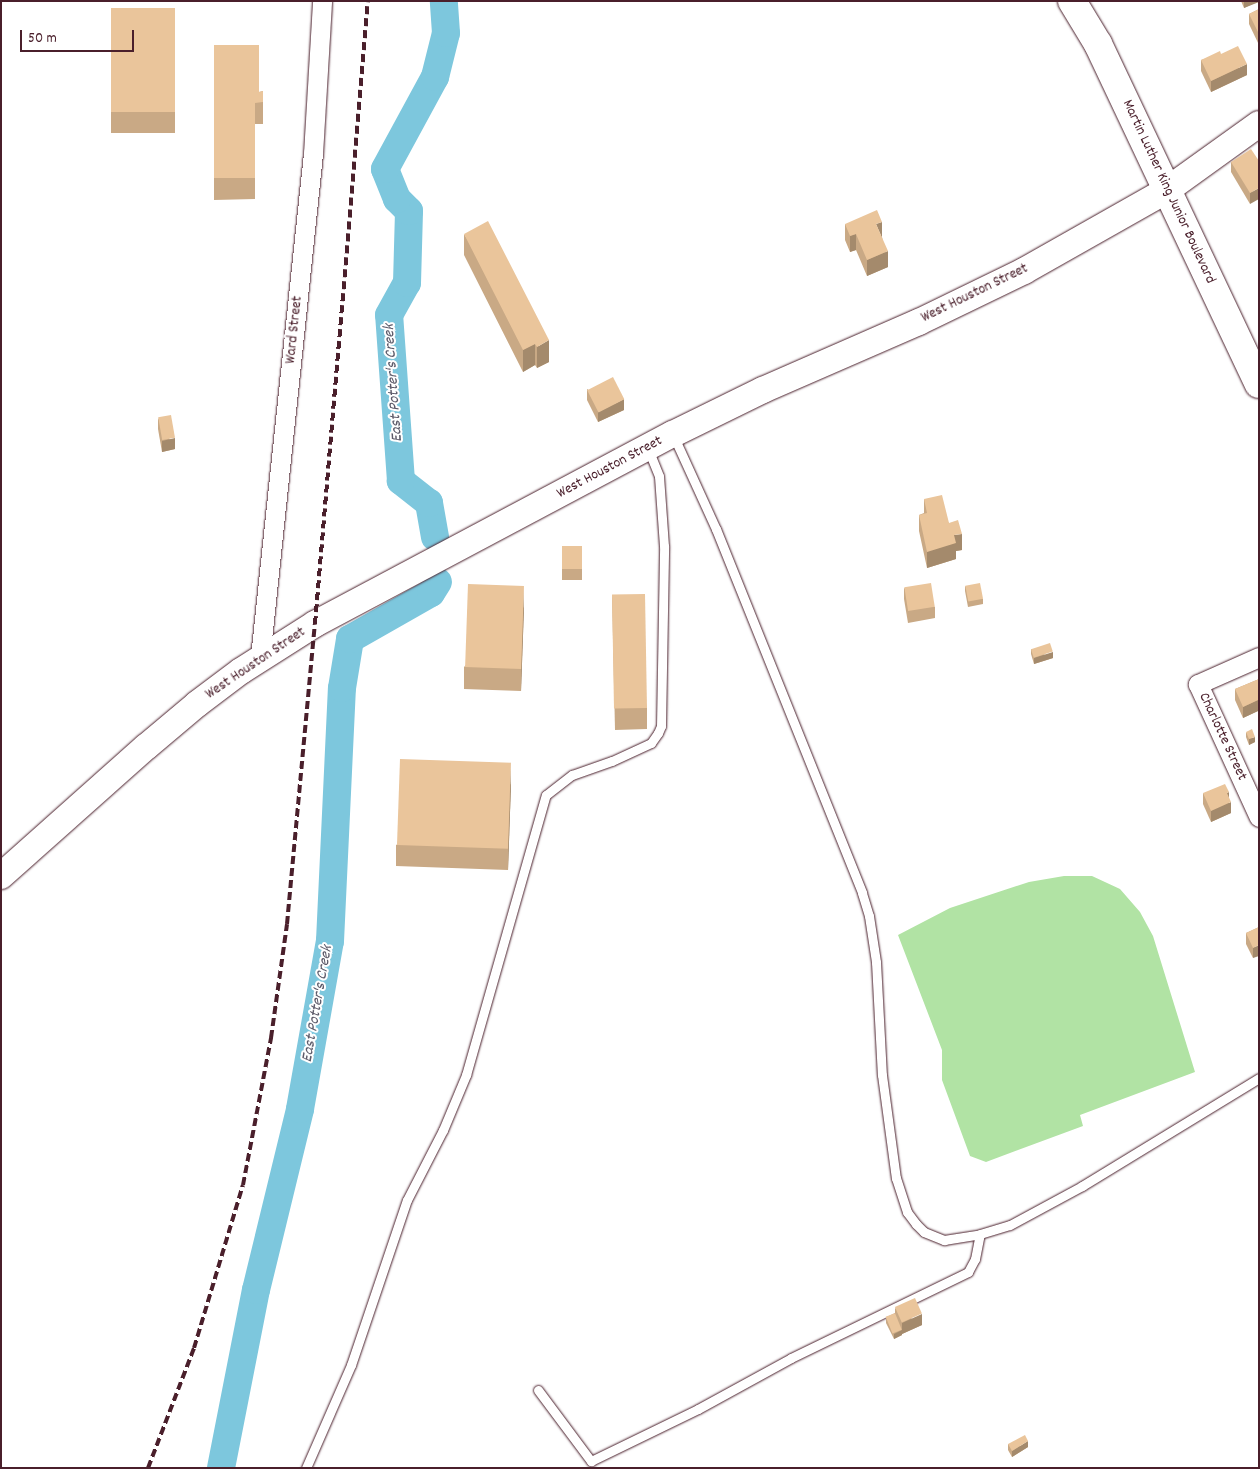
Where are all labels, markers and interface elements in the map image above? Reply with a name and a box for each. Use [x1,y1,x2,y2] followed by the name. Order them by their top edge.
[22,20,136,52] scale bar
[28,28,57,50] text: 50 m
[1117,97,1219,287] street label: Martin Luther King Junior Boulevard
[919,260,1031,328] street label: West Houston Street
[282,295,308,365] street label: Ward Street
[380,323,408,443] water label: East Potter's Creek
[554,433,666,503] street label: West Houston Street
[203,624,309,704] street label: West Houston Street
[1194,690,1250,784] street label: Charlotte Street
[298,944,338,1064] water label: East Potter's Creek

